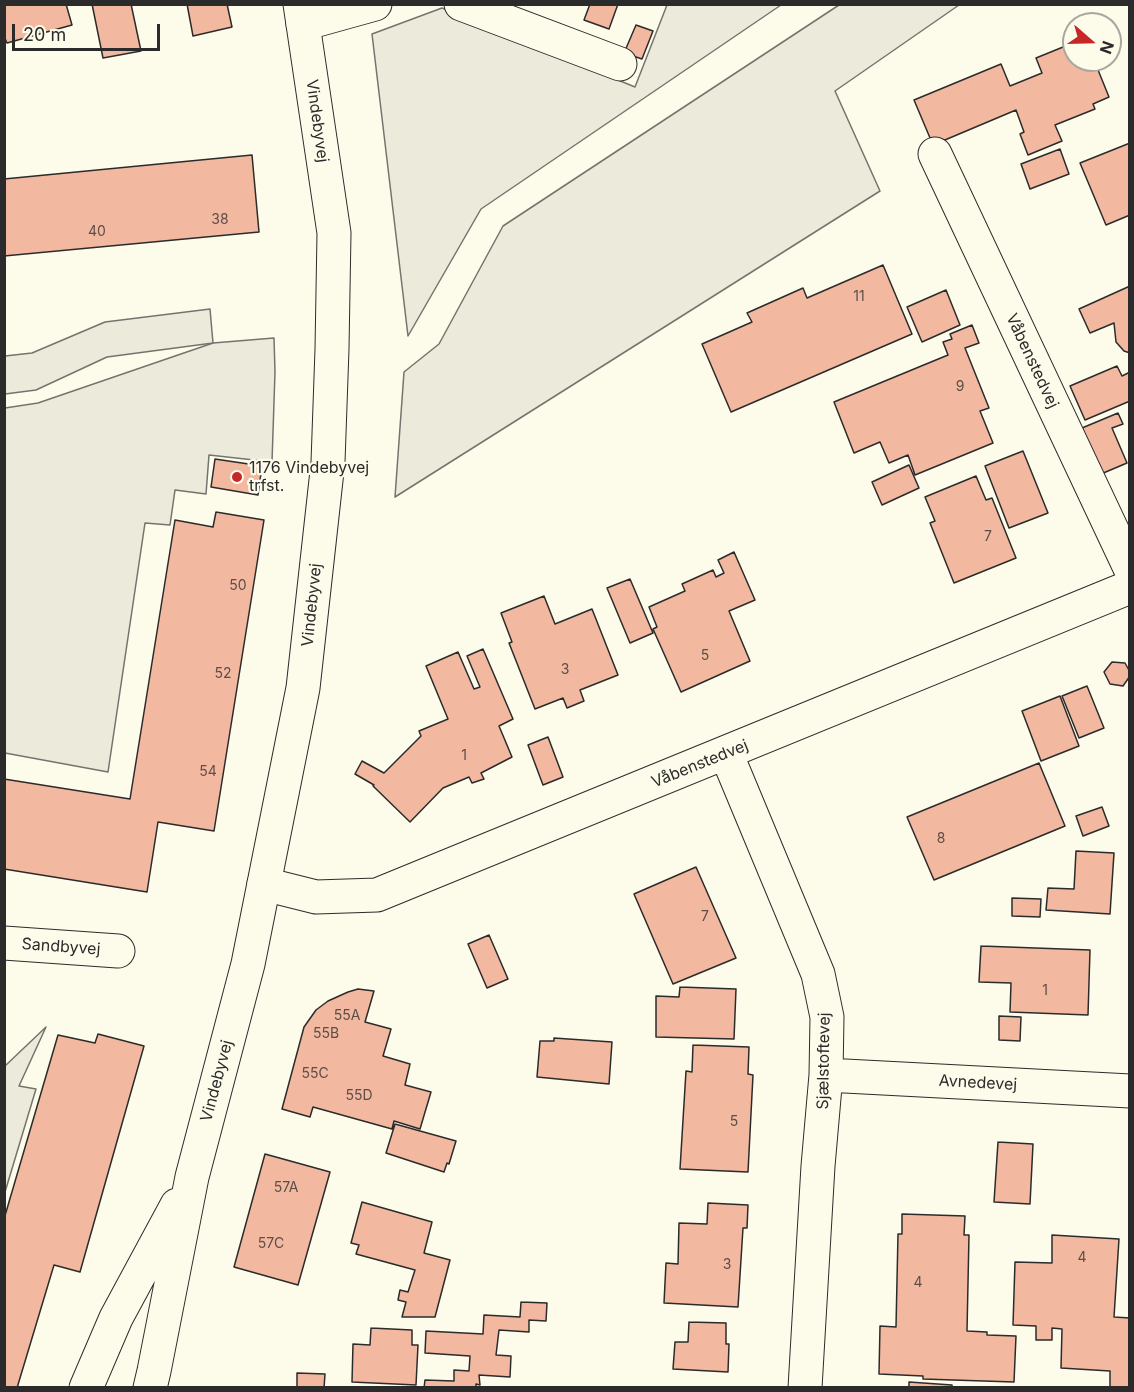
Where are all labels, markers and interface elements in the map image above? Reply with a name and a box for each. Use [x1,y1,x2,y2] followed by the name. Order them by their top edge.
[15,12,164,50] scale bar
[1062,12,1122,72] north arrow
[23,24,66,45] text: 20 m
[1096,38,1119,57] text: N
[302,78,332,164] street label: Vindebyvej
[211,212,229,228] house number: 38
[88,224,106,240] house number: 40
[853,289,865,305] house number: 11
[1002,311,1062,411] street label: Våbenstedvej
[956,379,964,395] house number: 9
[249,458,369,496] place label: 1176 Vindebyvej trfst.
[230,470,244,484] marker: 1176 Vindebyvej trfst.
[984,529,992,545] house number: 7
[298,562,326,648] street label: Vindebyvej
[229,578,247,594] house number: 50
[701,648,709,664] house number: 5
[561,662,569,678] house number: 3
[214,666,232,682] house number: 52
[649,736,751,792] street label: Våbenstedvej
[461,748,467,764] house number: 1
[199,764,217,780] house number: 54
[937,831,945,847] house number: 8
[701,909,709,925] house number: 7
[21,935,101,959] street label: Sandbyvej
[1042,983,1048,999] house number: 1
[334,1008,360,1024] house number: 55A
[814,1012,834,1110] street label: Sjælstoftevej
[313,1026,339,1042] house number: 55B
[197,1038,237,1124] street label: Vindebyvej
[301,1066,329,1082] house number: 55C
[938,1071,1018,1095] street label: Avnedevej
[345,1088,373,1104] house number: 55D
[730,1114,738,1130] house number: 5
[274,1180,298,1196] house number: 57A
[258,1236,284,1252] house number: 57C
[1077,1250,1087,1266] house number: 4
[723,1257,731,1273] house number: 3
[913,1275,923,1291] house number: 4

